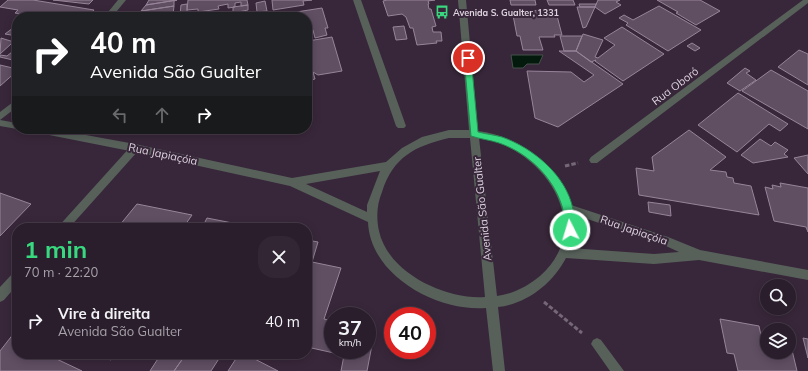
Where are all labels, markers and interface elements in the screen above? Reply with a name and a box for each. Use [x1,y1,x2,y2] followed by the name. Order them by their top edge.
[434,4,450,20] bus stop icon: Avenida S. Gualter, 1331
[453,7,559,18] place label: Avenida S. Gualter, 1331
[90,25,156,60] text: 40 m
[24,28,76,80] icon: right
[451,41,485,75] pin
[457,47,479,69] icon: arrive
[90,60,261,83] text: Avenida São Gualter
[649,64,701,108] street label: Rua Oboró
[109,104,131,126] icon: left
[151,104,173,126] icon: ahead
[193,104,215,126] icon: right
[127,140,199,168] street label: Rua Japiaçóia
[470,156,494,262] street label: Avenida São Gualter
[549,209,591,251] position arrow
[598,212,670,248] street label: Rua Japiaçóia
[24,234,87,264] text: 1 min
[258,236,300,278] button: close
[24,264,98,280] text: 70 m · 22:20
[760,279,796,359] map controls
[760,279,796,315] button: search
[58,304,150,323] text: Vire à direita
[384,307,436,359] speed limit sign: 40
[24,310,46,332] icon: right
[265,312,300,331] text: 40 m
[338,315,362,340] text: 37
[58,323,182,339] text: Avenida São Gualter
[760,323,796,359] button: layers
[339,336,361,349] text: km/h

